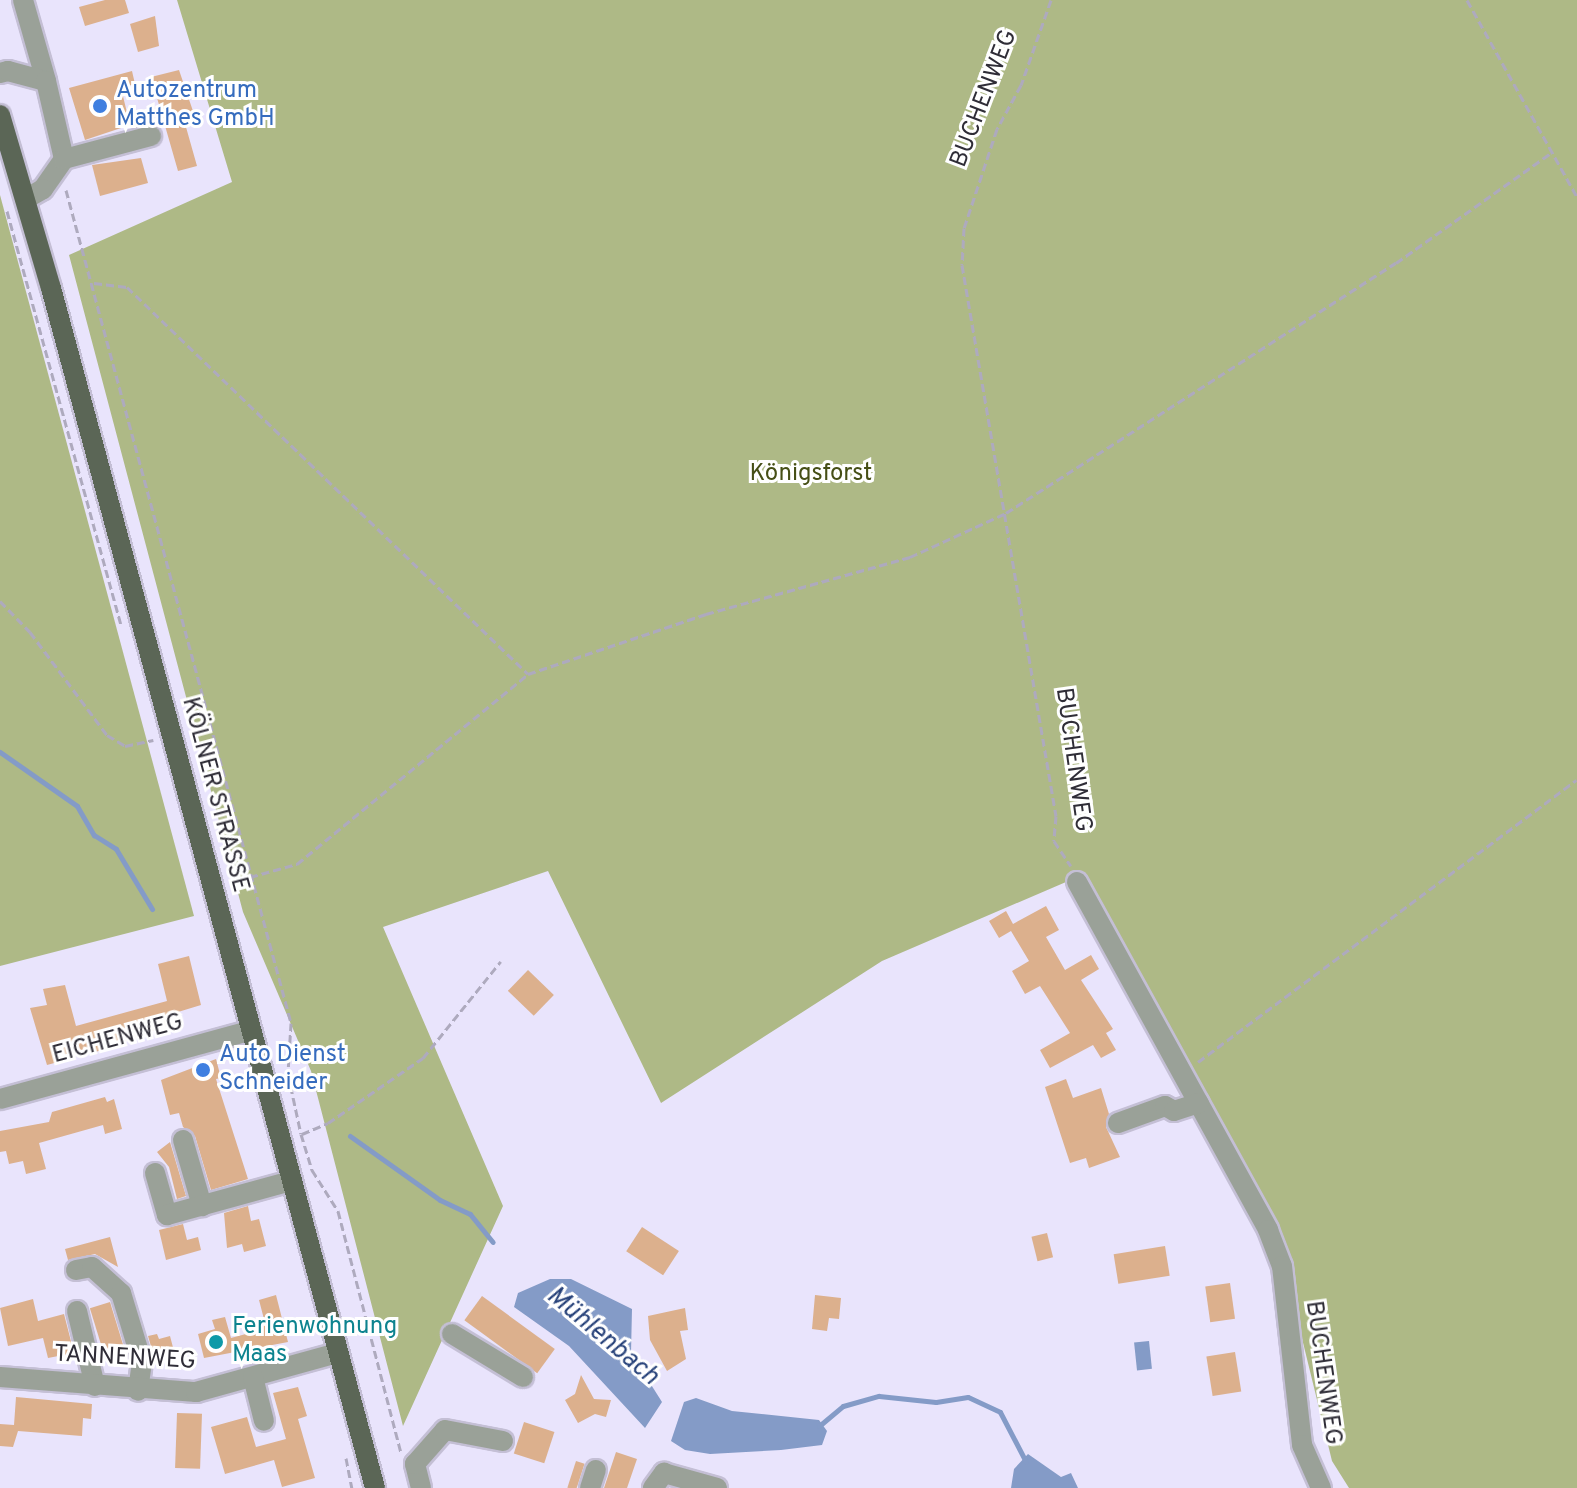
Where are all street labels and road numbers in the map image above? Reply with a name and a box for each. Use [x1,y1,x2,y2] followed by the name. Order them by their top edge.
[946,26,1024,172] street label: BUCHENWEG
[1048,686,1096,834] street label: BUCHENWEG
[174,694,254,896] street label: KÖLNER STRASSE
[50,1009,186,1071] street label: EICHENWEG
[1298,1299,1346,1447] street label: BUCHENWEG
[53,1341,197,1377] street label: TANNENWEG

